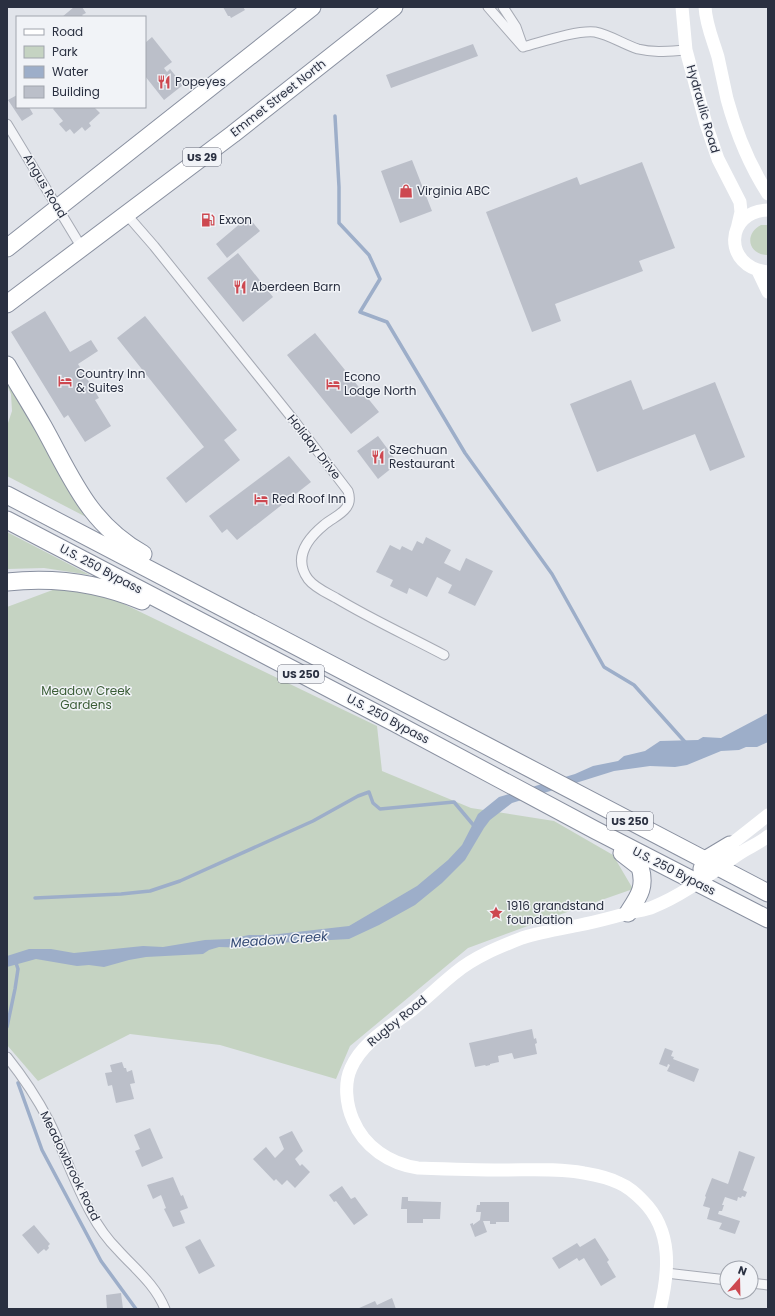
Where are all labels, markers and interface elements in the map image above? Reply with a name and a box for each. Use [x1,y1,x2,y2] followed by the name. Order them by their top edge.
[16,16,146,108] legend
[52,23,83,40] text: Road
[52,43,79,60] text: Park
[226,55,329,140] street label: Emmet Street North
[52,63,89,80] text: Water
[683,63,724,155] street label: Hydraulic Road
[175,73,226,90] place label: Popeyes
[156,74,172,90] restaurant icon: Popeyes
[52,83,100,100] text: Building
[183,148,221,166] road number: US 29
[20,150,71,221] street label: Angus Road
[417,182,490,199] place label: Virginia ABC
[398,183,414,199] shop icon: Virginia ABC
[219,211,252,228] place label: Exxon
[200,212,216,228] fuel station icon: Exxon
[251,278,341,295] place label: Aberdeen Barn
[232,279,248,295] restaurant icon: Aberdeen Barn
[76,365,145,396] place label: Country Inn & Suites
[344,368,416,399] place label: Econo Lodge North
[57,373,73,389] hotel icon: Country Inn & Suites
[325,376,341,392] hotel icon: Econo Lodge North
[284,411,345,483] street label: Holiday Drive
[389,441,455,472] place label: Szechuan Restaurant
[370,449,386,465] restaurant icon: Szechuan Restaurant
[272,490,346,507] place label: Red Roof Inn
[253,491,269,507] hotel icon: Red Roof Inn
[57,540,146,598] street label: U.S. 250 Bypass
[278,665,324,683] road number: US 250
[41,682,132,713] park label: Meadow Creek Gardens
[344,690,433,748] street label: U.S. 250 Bypass
[607,812,653,830] road number: US 250
[630,842,719,899] street label: U.S. 250 Bypass
[507,897,604,928] place label: 1916 grandstand foundation
[488,905,504,921] place icon: 1916 grandstand foundation
[230,927,330,952] water label: Meadow Creek
[363,991,430,1050] street label: Rugby Road
[36,1108,104,1223] street label: Meadowbrook Road
[719,1260,759,1300] north arrow
[736,1262,749,1280] text: N

